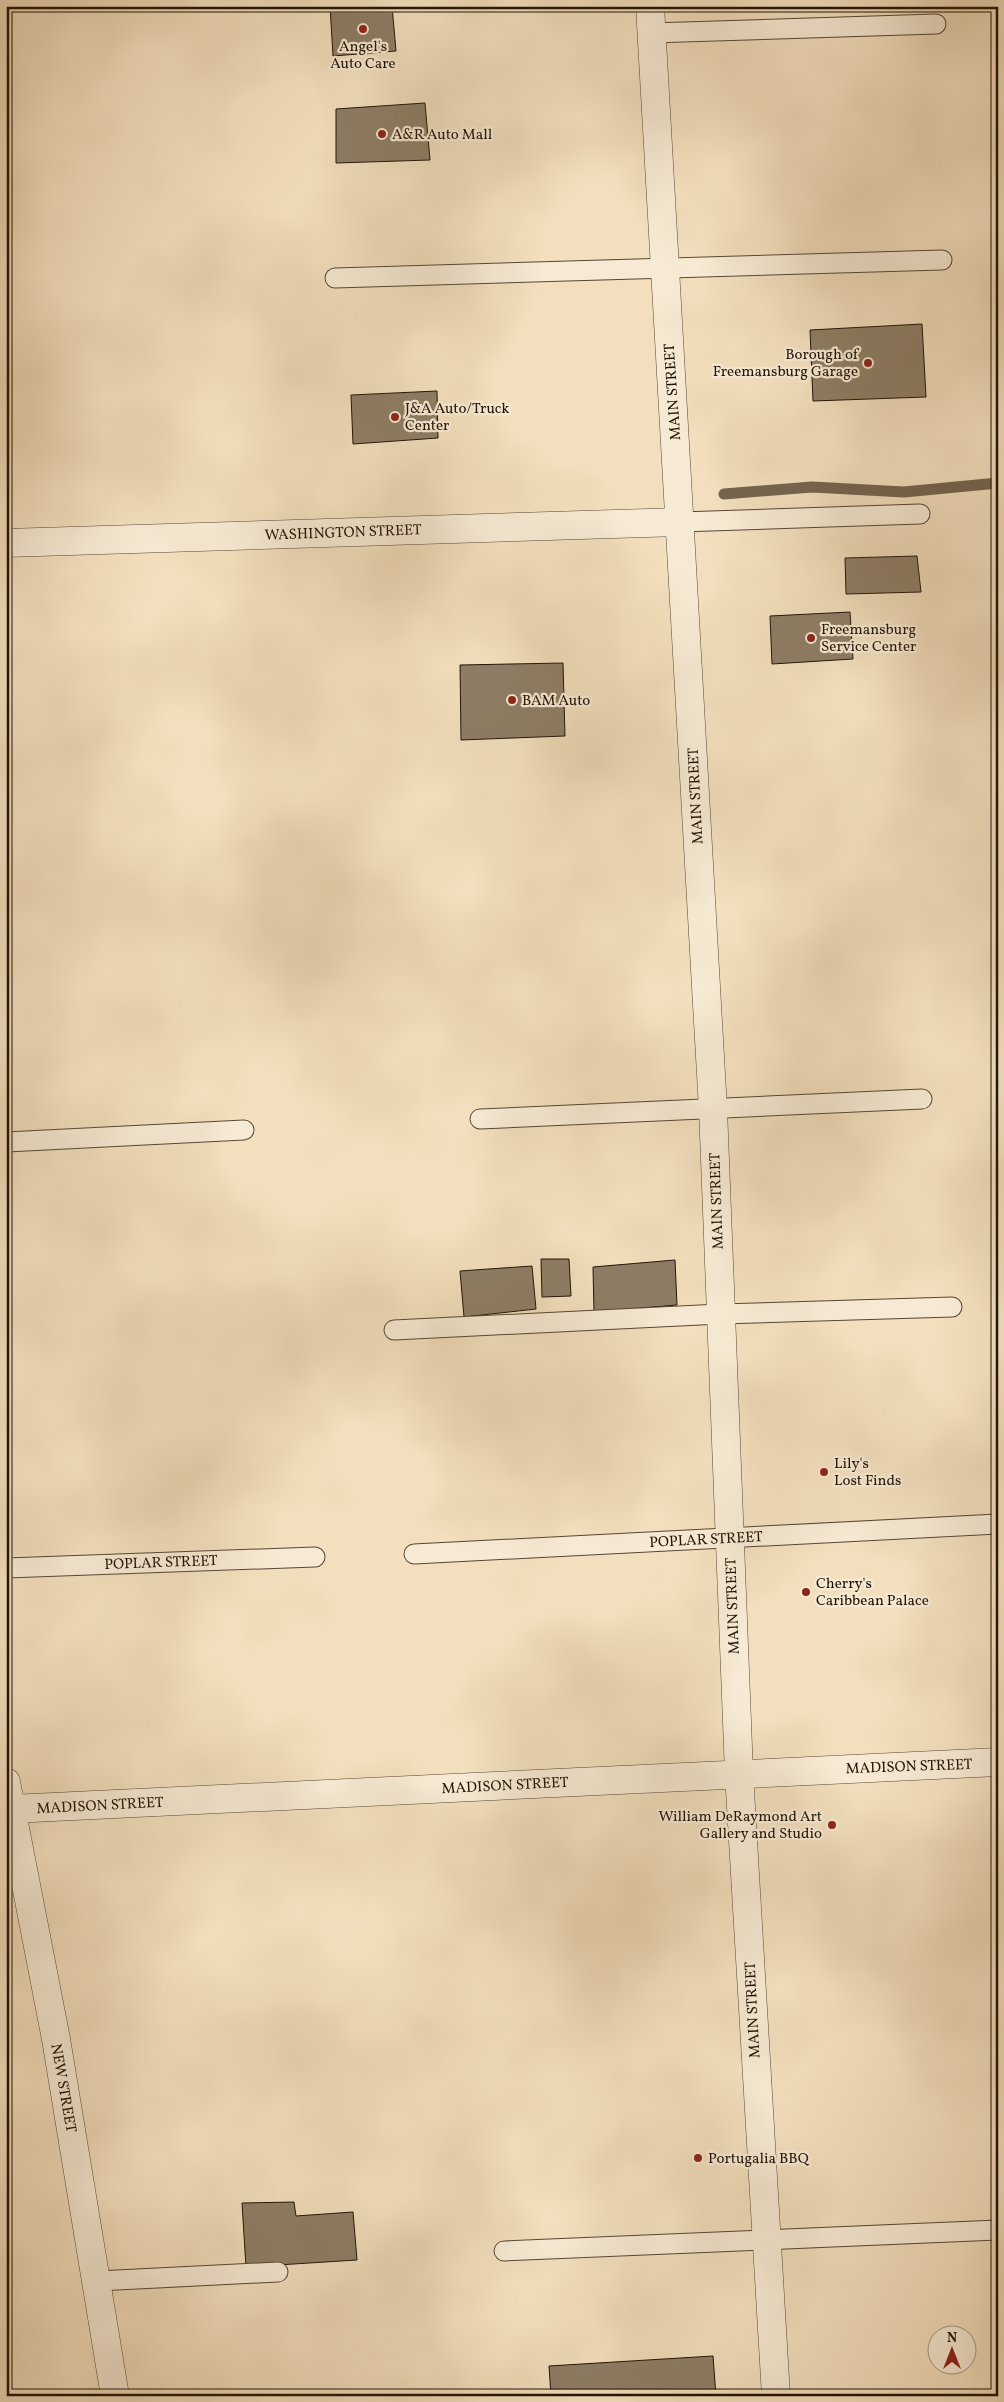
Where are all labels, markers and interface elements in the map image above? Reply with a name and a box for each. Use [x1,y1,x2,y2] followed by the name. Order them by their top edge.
[357,23,369,35] marker: Angel's Auto Care
[330,37,396,75] place label: Angel's Auto Care
[392,125,492,146] place label: A&R Auto Mall
[376,128,388,140] marker: A&R Auto Mall
[660,343,687,441] street label: MAIN STREET
[713,345,860,383] place label: Borough of Freemansburg Garage
[862,357,874,369] marker: Borough of Freemansburg Garage
[405,399,509,437] place label: J&A Auto/Truck Center
[389,411,401,423] marker: J&A Auto/Truck Center
[264,520,422,547] street label: WASHINGTON STREET
[821,620,917,658] place label: Freemansburg Service Center
[805,632,817,644] marker: Freemansburg Service Center
[522,691,590,712] place label: BAM Auto
[506,694,518,706] marker: BAM Auto
[683,747,710,845] street label: MAIN STREET
[705,1152,730,1250] street label: MAIN STREET
[834,1454,901,1492] place label: Lily's Lost Finds
[818,1466,830,1478] marker: Lily's Lost Finds
[649,1527,763,1554] street label: POPLAR STREET
[104,1551,218,1576] street label: POPLAR STREET
[721,1557,746,1655] street label: MAIN STREET
[816,1574,929,1612] place label: Cherry's Caribbean Palace
[800,1586,812,1598] marker: Cherry's Caribbean Palace
[845,1755,973,1780] street label: MADISON STREET
[441,1773,569,1800] street label: MADISON STREET
[36,1793,164,1820] street label: MADISON STREET
[658,1807,822,1845] place label: William DeRaymond Art Gallery and Studio
[826,1819,838,1831] marker: William DeRaymond Art Gallery and Studio
[740,1961,767,2059] street label: MAIN STREET
[44,2042,81,2135] street label: NEW STREET
[708,2149,810,2170] place label: Portugalia BBQ
[692,2152,704,2164] marker: Portugalia BBQ
[926,2324,976,2374] north arrow
[947,2329,957,2348] text: N

